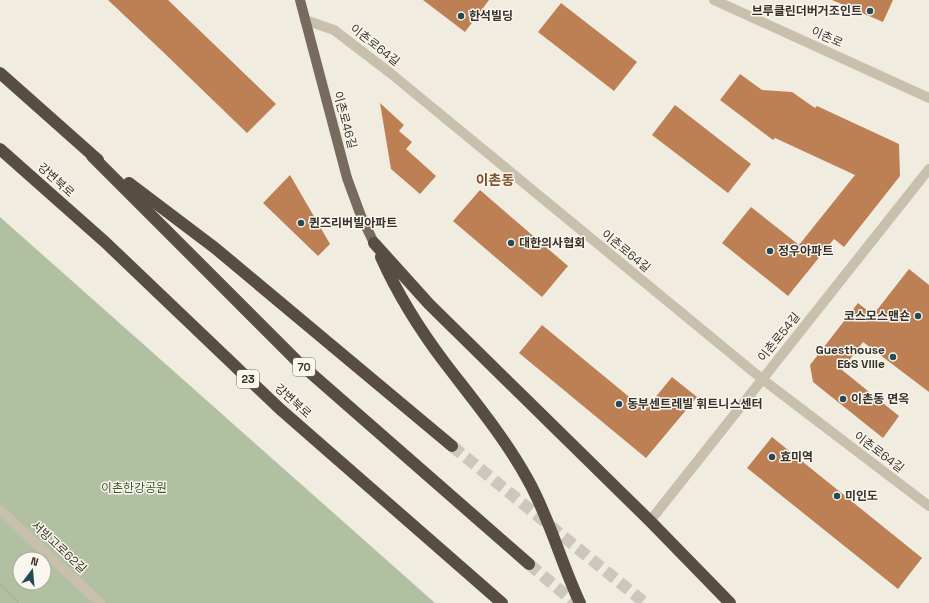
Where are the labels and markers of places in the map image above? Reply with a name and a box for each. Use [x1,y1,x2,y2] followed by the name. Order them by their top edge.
[752,3,862,19] place label: 브루클린더버거조인트
[865,6,875,16] marker: 브루클린더버거조인트
[469,8,513,24] place label: 한석빌딩
[456,11,466,21] marker: 한석빌딩
[309,215,397,231] place label: 퀸즈리버빌아파트
[296,218,306,228] marker: 퀸즈리버빌아파트
[519,235,585,251] place label: 대한의사협회
[506,238,516,248] marker: 대한의사협회
[778,243,833,259] place label: 정우아파트
[765,246,775,256] marker: 정우아파트
[844,308,910,324] place label: 코스모스맨숀
[913,311,923,321] marker: 코스모스맨숀
[816,342,885,372] place label: Guesthouse E&S Ville
[888,352,898,362] marker: Guesthouse E&S Ville
[851,391,909,407] place label: 이촌동 면옥
[838,394,848,404] marker: 이촌동 면옥
[627,396,763,412] place label: 동부센트레빌 휘트니스센터
[614,399,624,409] marker: 동부센트레빌 휘트니스센터
[780,449,813,465] place label: 효미역
[767,452,777,462] marker: 효미역
[845,488,878,504] place label: 미인도
[832,491,842,501] marker: 미인도

